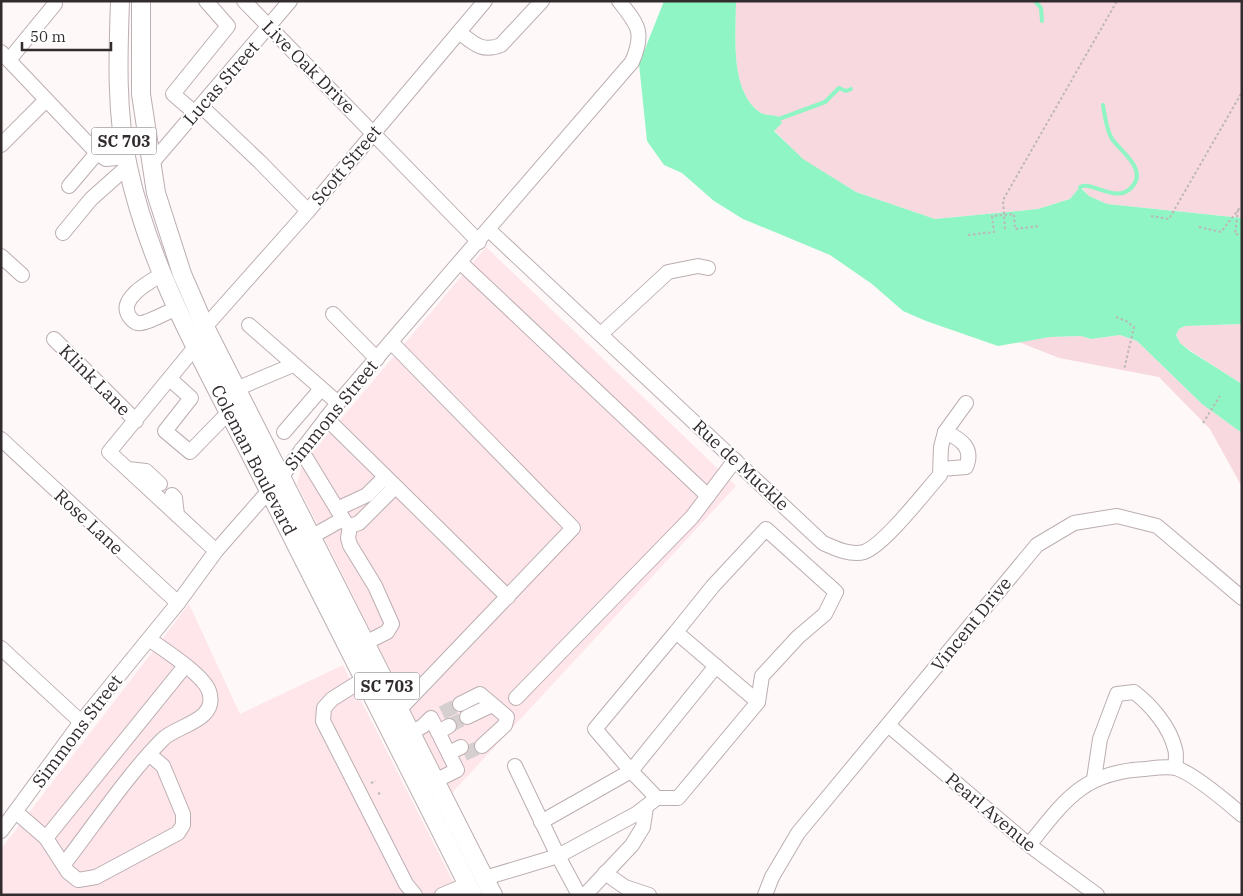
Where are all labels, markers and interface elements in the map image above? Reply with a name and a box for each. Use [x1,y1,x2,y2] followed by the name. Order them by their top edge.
[258,16,360,118] street label: Live Oak Drive
[22,20,111,52] scale bar
[30,27,66,46] text: 50 m
[178,36,264,130] street label: Lucas Street
[306,120,386,210] street label: Scott Street
[92,128,156,154] road number: SC 703
[54,339,136,421] street label: Klink Lane
[279,355,383,475] street label: Simmons Street
[206,381,302,539] street label: Coleman Boulevard
[688,414,794,516] street label: Rue de Muckle
[50,484,128,560] street label: Rose Lane
[926,572,1016,676] street label: Vincent Drive
[27,670,127,792] street label: Simmons Street
[354,672,420,699] road number: SC 703
[941,767,1041,857] street label: Pearl Avenue

